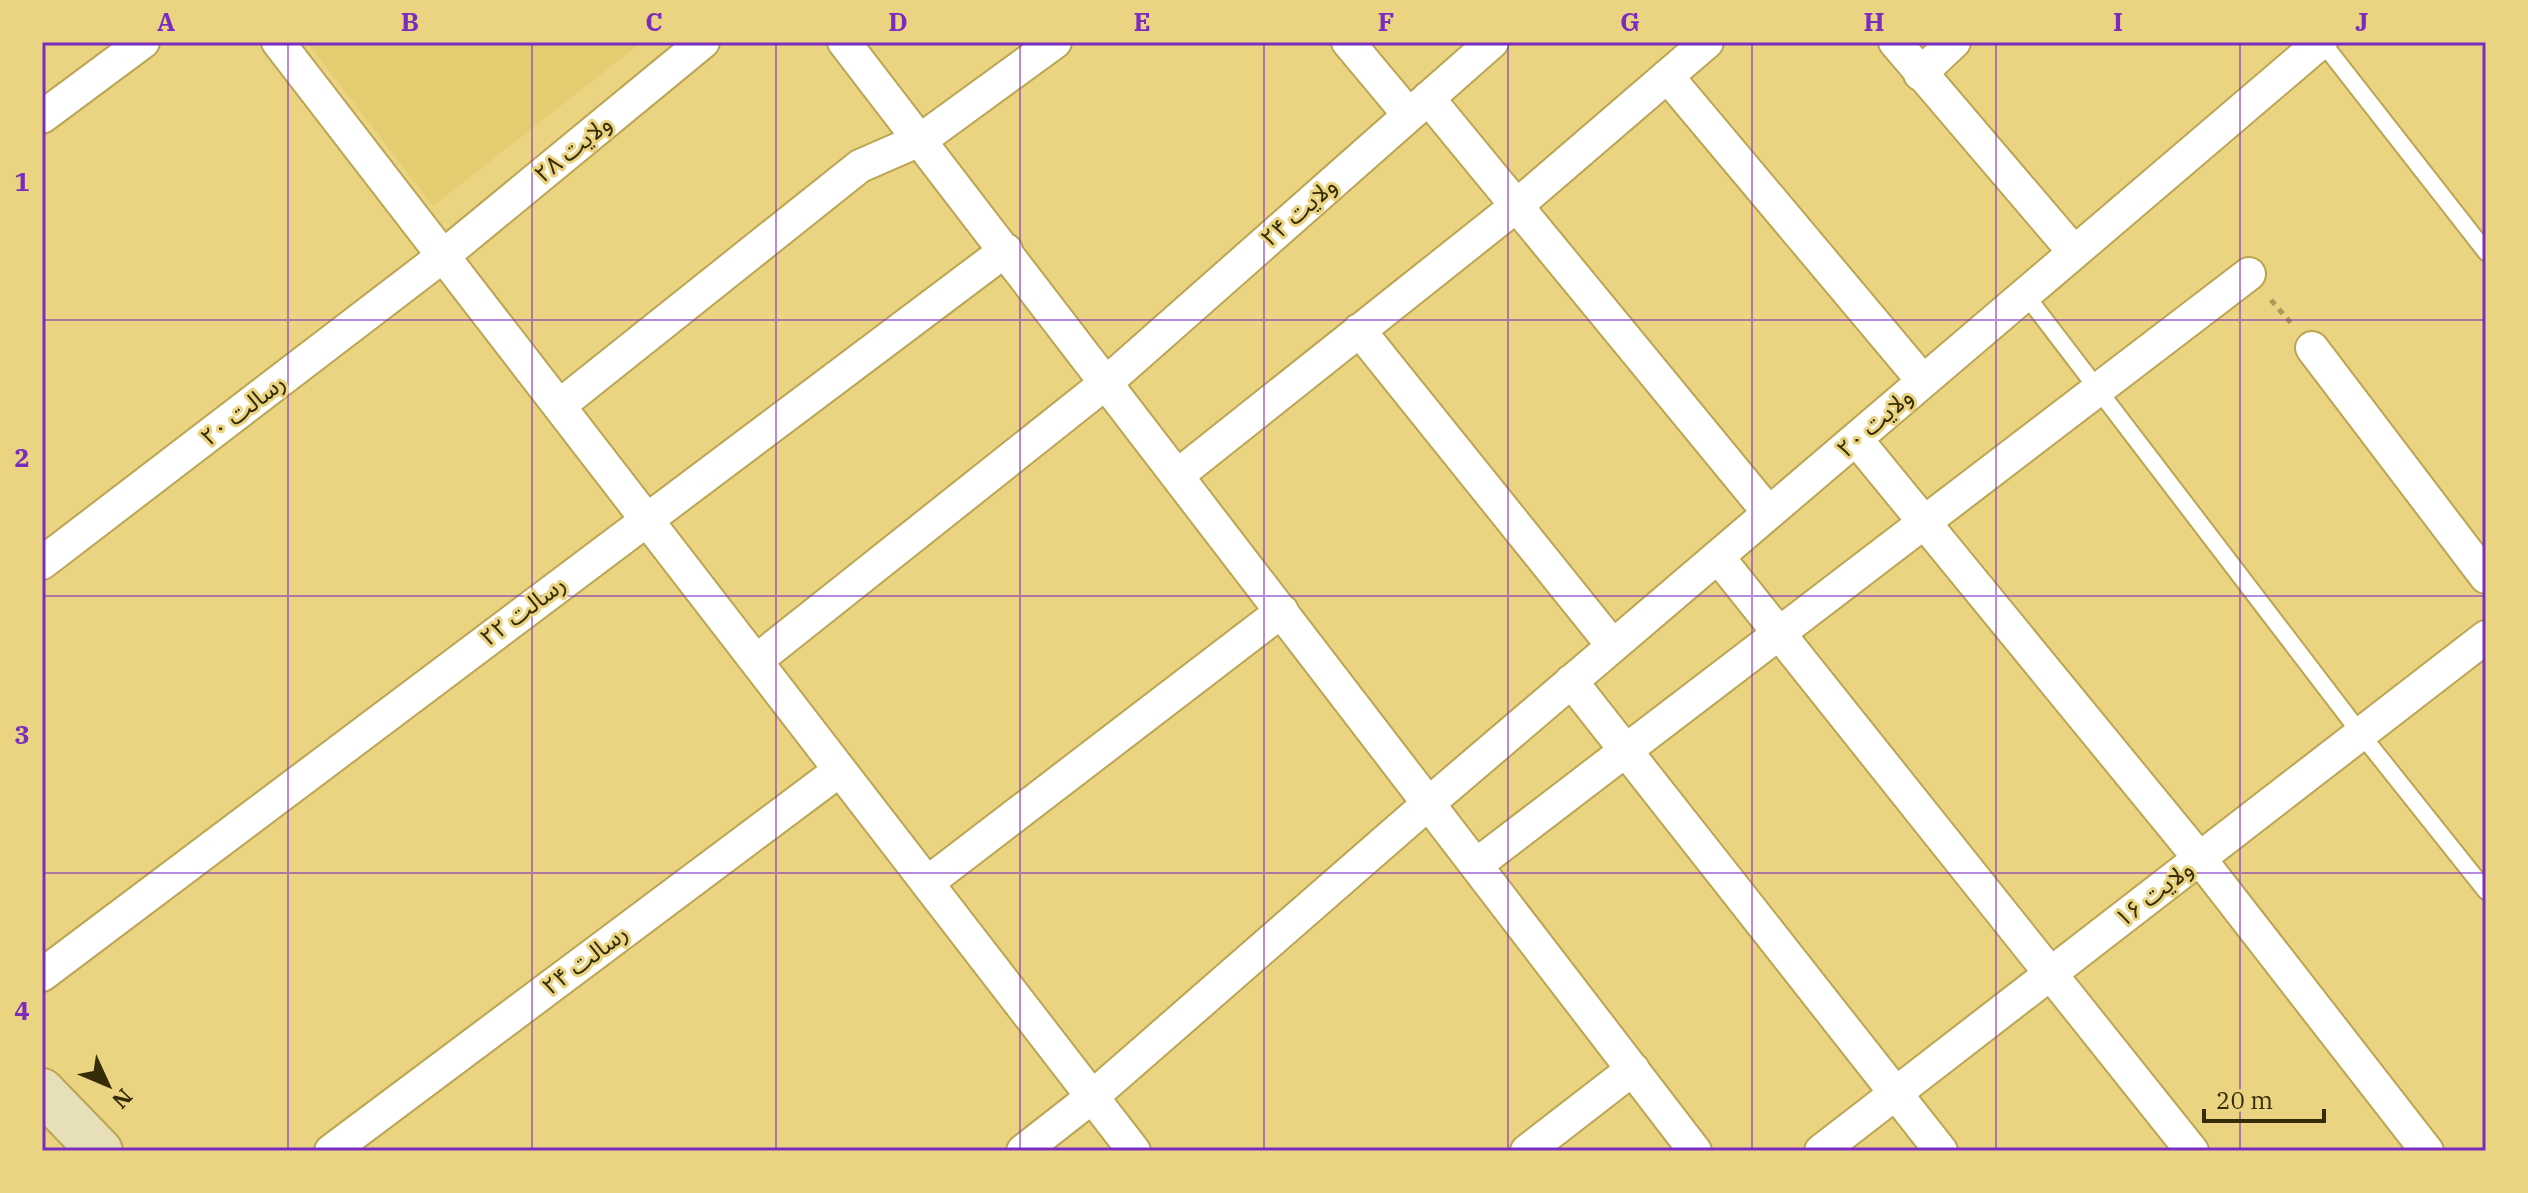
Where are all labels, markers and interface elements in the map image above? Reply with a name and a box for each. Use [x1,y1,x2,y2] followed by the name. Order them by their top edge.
[157,4,175,38] text: A
[401,4,419,38] text: B
[645,4,663,38] text: C
[888,4,908,38] text: D
[1133,4,1151,38] text: E
[1378,4,1394,38] text: F
[1620,4,1640,38] text: G
[1863,4,1885,38] text: H
[2113,4,2123,38] text: I
[2355,4,2369,38] text: J
[527,107,618,189] street label: ولایت ۲۸
[14,164,30,198] text: 1
[1253,169,1343,253] street label: ولایت ۲۴
[193,366,291,452] street label: رسالت ۲۰
[1829,380,1919,464] street label: ولایت ۲۰
[14,440,30,474] text: 2
[473,568,572,653] street label: رسالت ۲۲
[14,717,30,751] text: 3
[2108,853,2199,934] street label: ولایت ۱۶
[535,917,634,1002] street label: رسالت ۲۴
[14,993,30,1027] text: 4
[68,1045,148,1125] north arrow
[2204,1073,2324,1123] scale bar
[106,1083,139,1116] text: N
[2216,1084,2273,1116] text: 20 m

